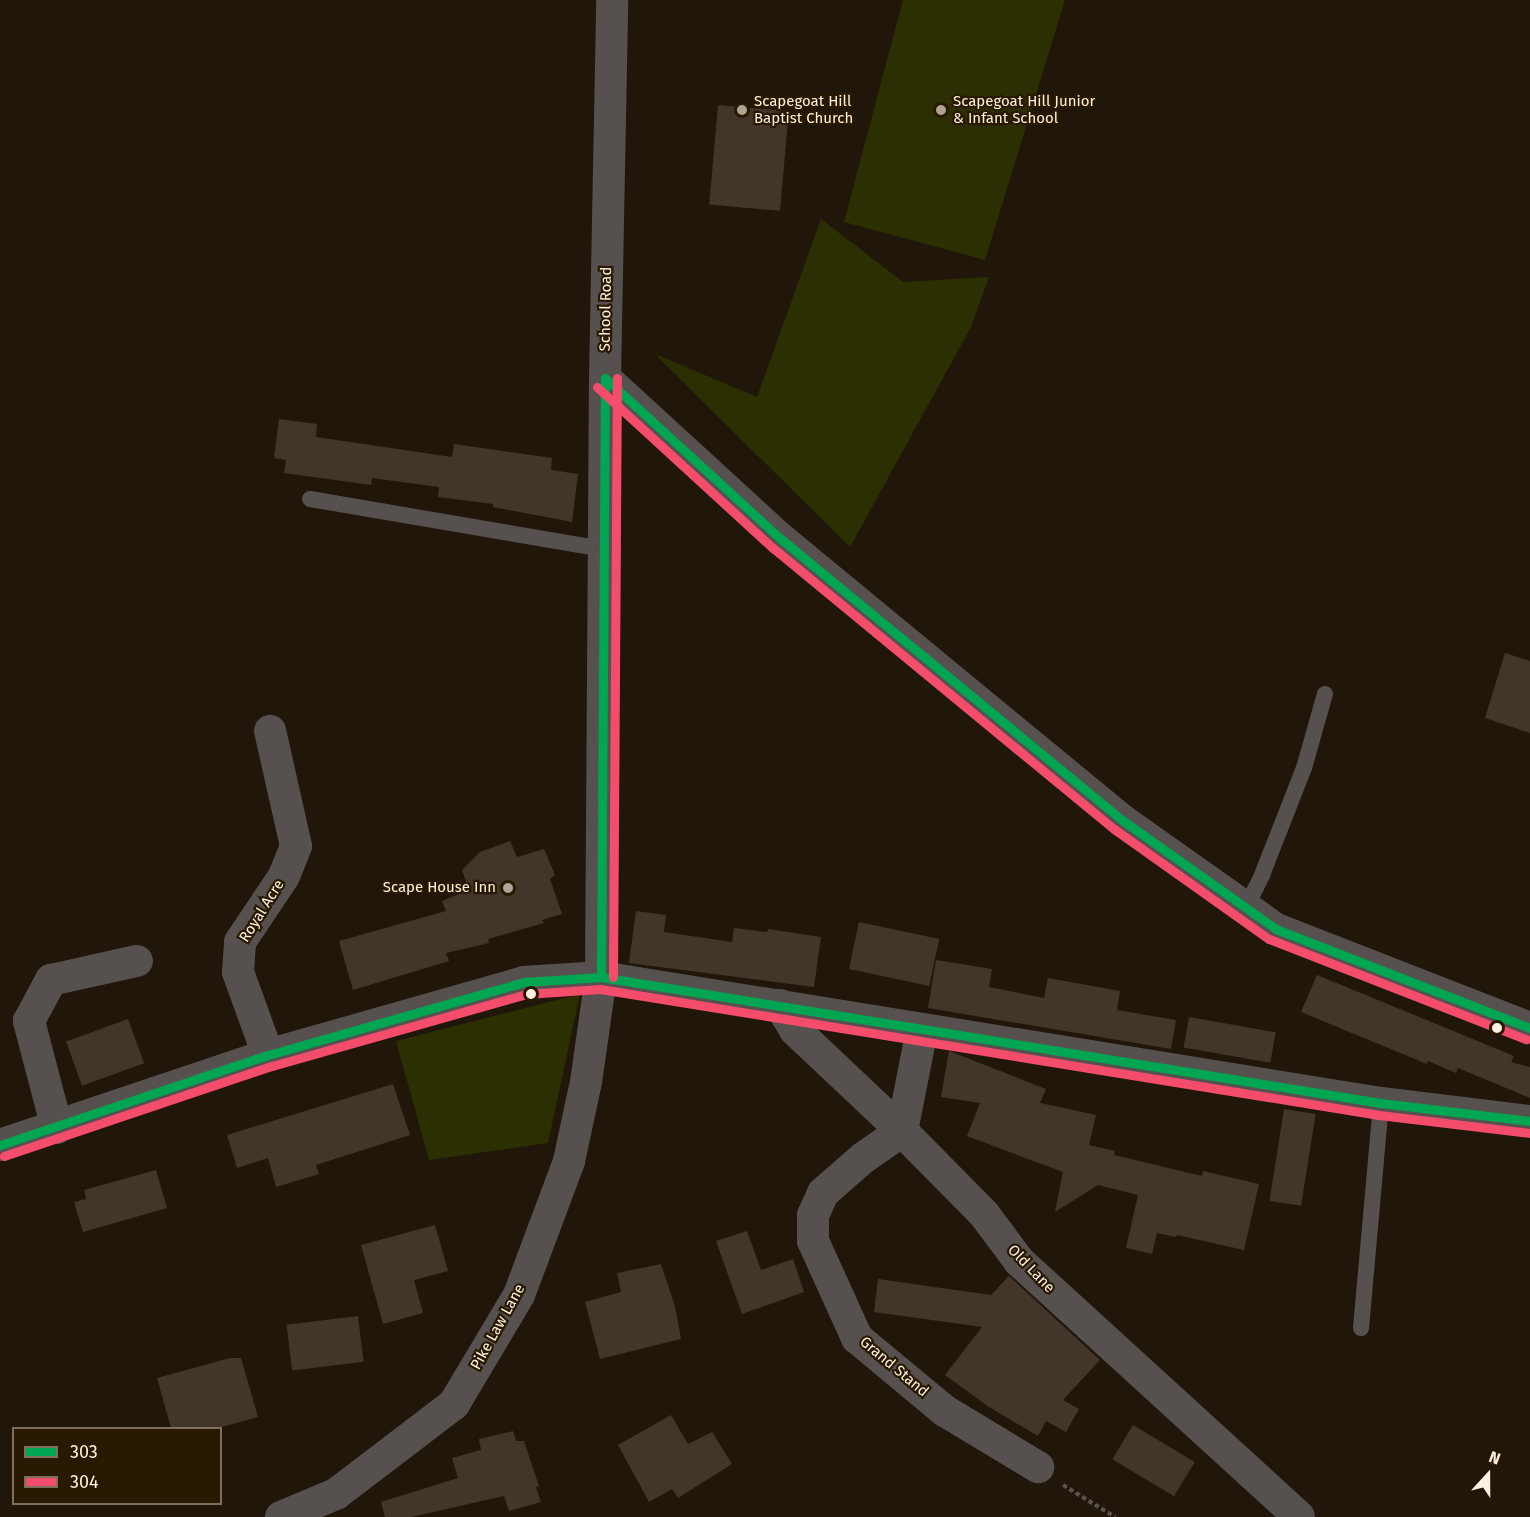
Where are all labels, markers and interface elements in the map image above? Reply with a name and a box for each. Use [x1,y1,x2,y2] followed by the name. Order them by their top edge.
[754,92,853,127] place label: Scapegoat Hill Baptist Church
[953,92,1095,127] place label: Scapegoat Hill Junior & Infant School
[735,103,749,117] marker: Scapegoat Hill Baptist Church
[934,103,948,117] marker: Scapegoat Hill Junior & Infant School
[596,267,616,351] street label: School Road
[236,876,288,946] street label: Royal Acre
[383,879,496,897] place label: Scape House Inn
[501,881,515,895] marker: Scape House Inn
[525,988,537,1000] unlabelled marker
[1491,1022,1503,1034] unlabelled marker
[1004,1241,1058,1297] street label: Old Lane
[467,1281,529,1373] street label: Pike Law Lane
[856,1333,932,1401] street label: Grand Stand
[12,1427,222,1505] legend
[70,1441,98,1463] text: 303
[1458,1445,1518,1505] north arrow
[1486,1447,1503,1468] text: N
[70,1471,99,1493] text: 304

